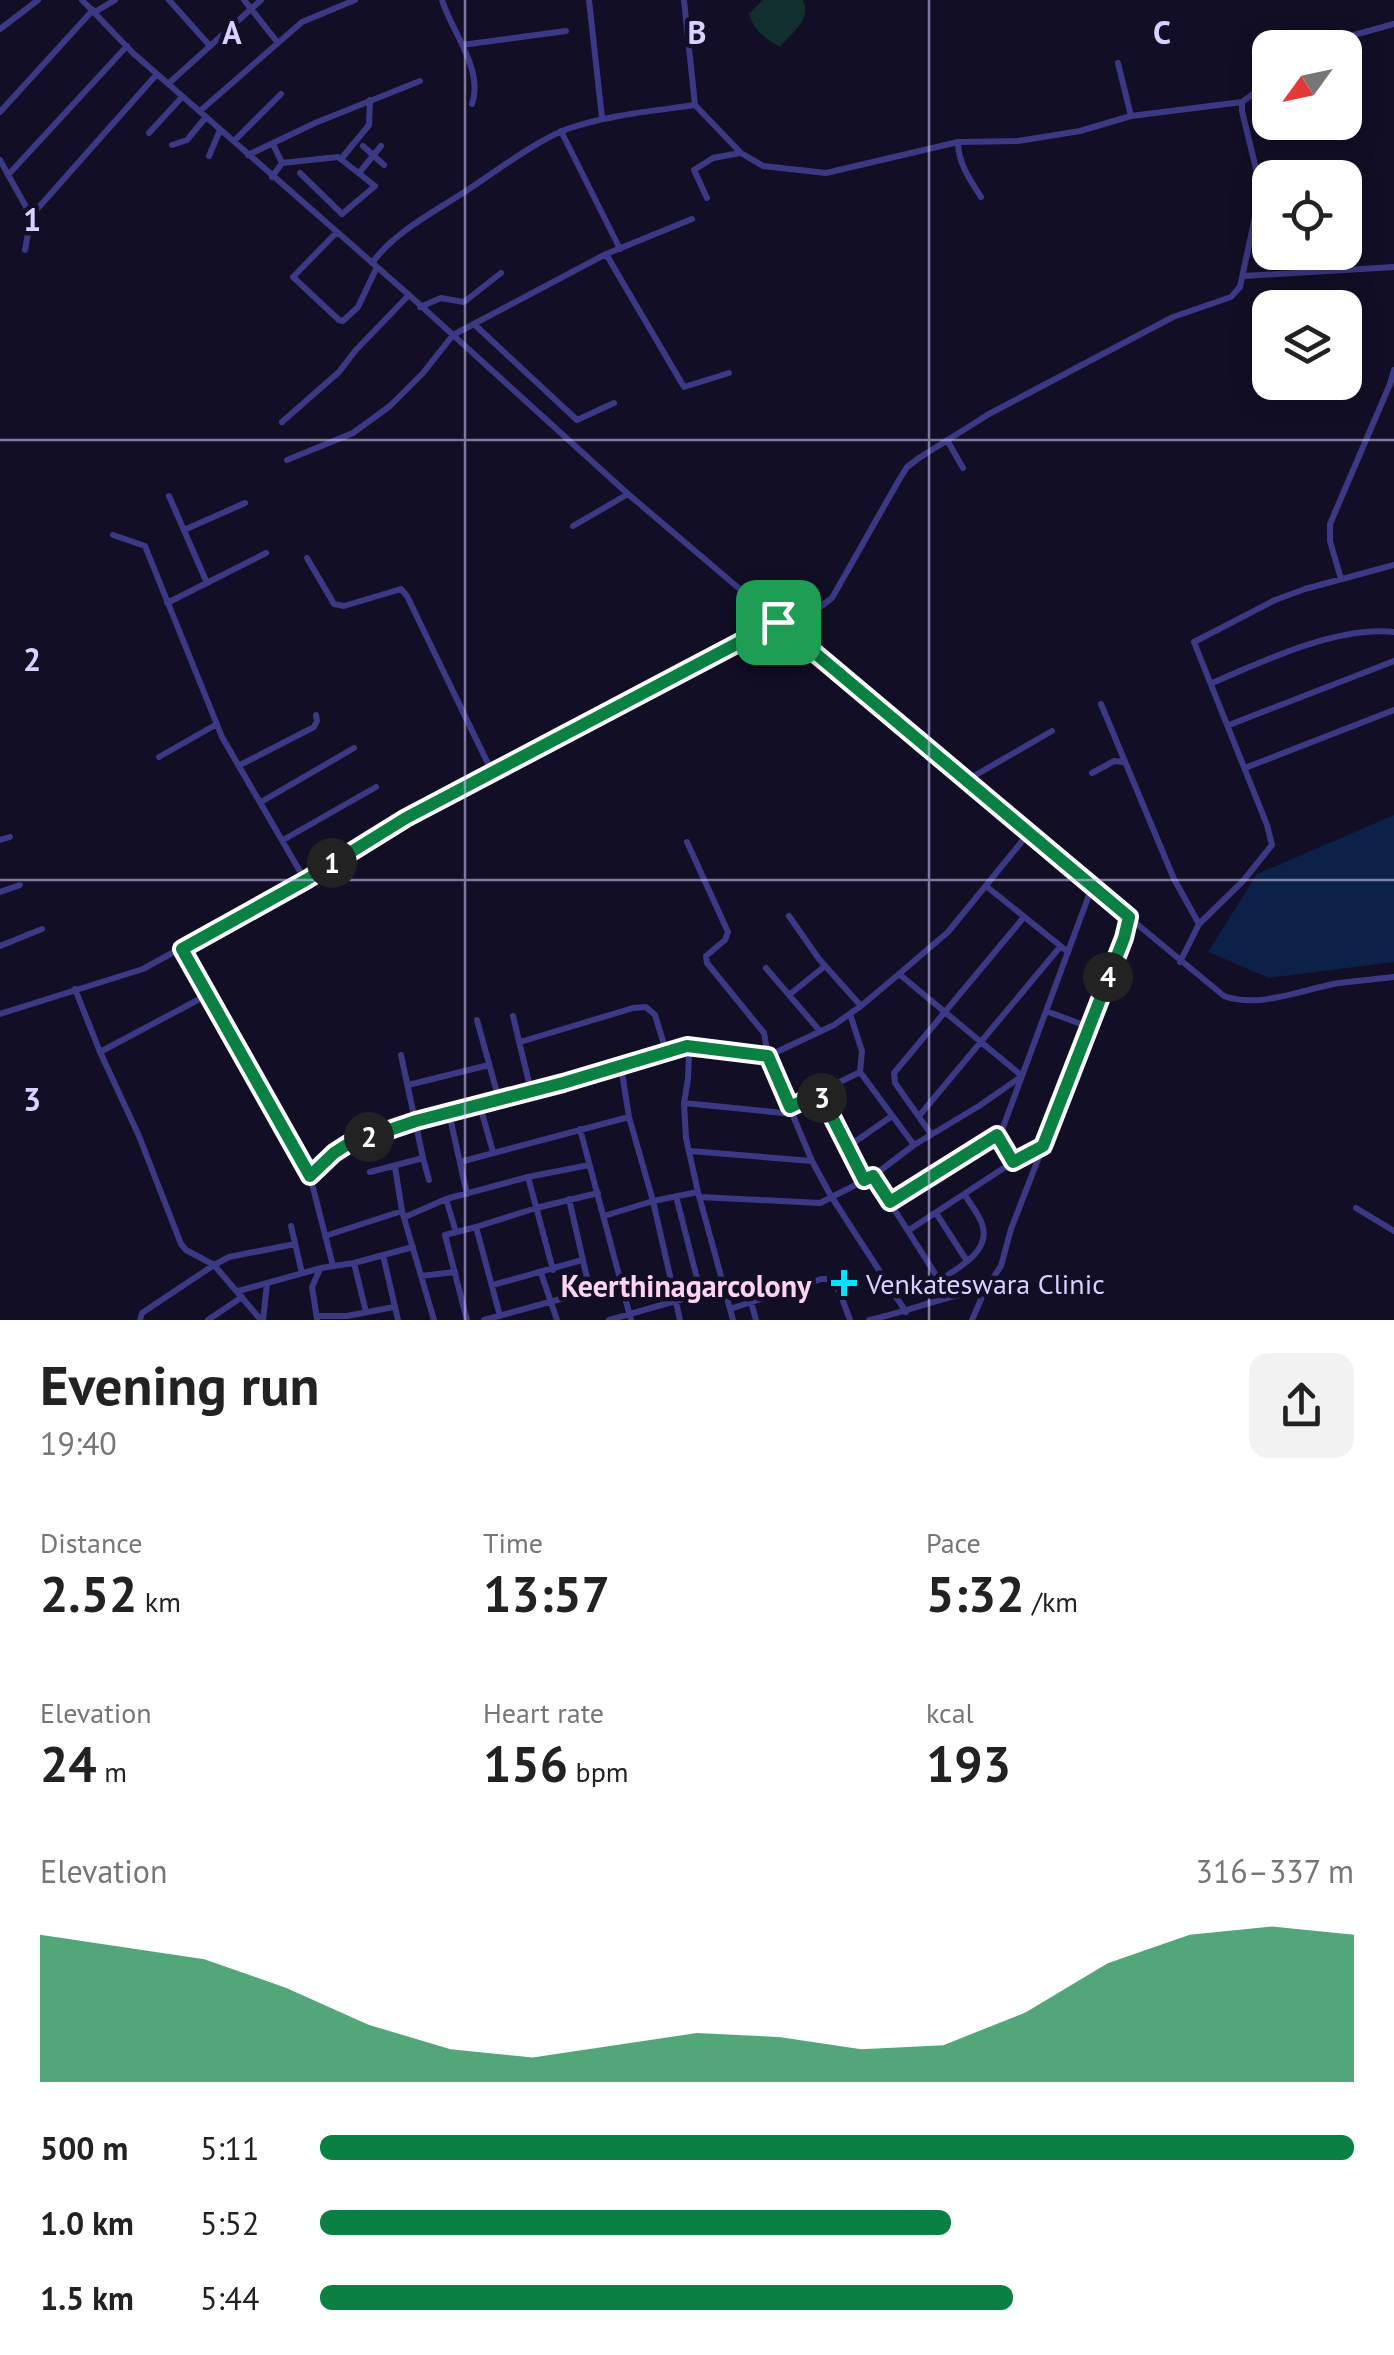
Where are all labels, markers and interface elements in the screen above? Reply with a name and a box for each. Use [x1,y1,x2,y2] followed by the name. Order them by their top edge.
[222,11,242,53] text: A
[688,11,706,53] text: B
[1153,11,1171,53] text: C
[1252,30,1362,140] north arrow
[1252,30,1362,400] map controls
[1252,160,1362,270] button: locate
[23,198,41,240] text: 1
[1252,290,1362,400] button: layers
[736,580,821,665] pin
[751,595,806,650] icon: arrive
[23,638,41,680] text: 2
[307,838,357,888] pin: 1
[324,844,340,881] text: 1
[1083,952,1133,1002] pin: 4
[1100,958,1116,995] text: 4
[797,1073,847,1123] pin: 3
[23,1078,41,1120] text: 3
[814,1079,830,1116] text: 3
[344,1112,394,1162] pin: 2
[361,1118,377,1155] text: 2
[865,1265,1105,1302] place label: Venkateswara Clinic
[561,1266,812,1305] district label: Keerthinagarcolony
[831,1270,857,1296] marker: Venkateswara Clinic
[40,1349,320,1420] text: Evening run
[1249,1353,1354,1458] button: share
[40,1422,117,1464] text: 19:40
[40,1524,143,1561] text: Distance
[483,1524,543,1561] text: Time
[926,1524,981,1561] text: Pace
[40,1561,137,1626] text: 2.52
[483,1561,610,1626] text: 13:57
[926,1561,1025,1626] text: 5:32
[137,1583,181,1620] text: km
[1025,1583,1078,1620] text: /km
[40,1694,152,1731] text: Elevation
[483,1694,604,1731] text: Heart rate
[926,1694,974,1731] text: kcal
[40,1731,97,1796] text: 24
[483,1731,568,1796] text: 156
[926,1731,1011,1796] text: 193
[97,1753,127,1790] text: m
[568,1753,629,1790] text: bpm
[40,1850,167,1892] text: Elevation
[1195,1850,1354,1892] text: 316–337 m
[40,2127,128,2169] text: 500 m
[200,2127,259,2169] text: 5:11
[40,2202,134,2244] text: 1.0 km
[200,2202,259,2244] text: 5:52
[40,2277,134,2319] text: 1.5 km
[200,2277,259,2319] text: 5:44

